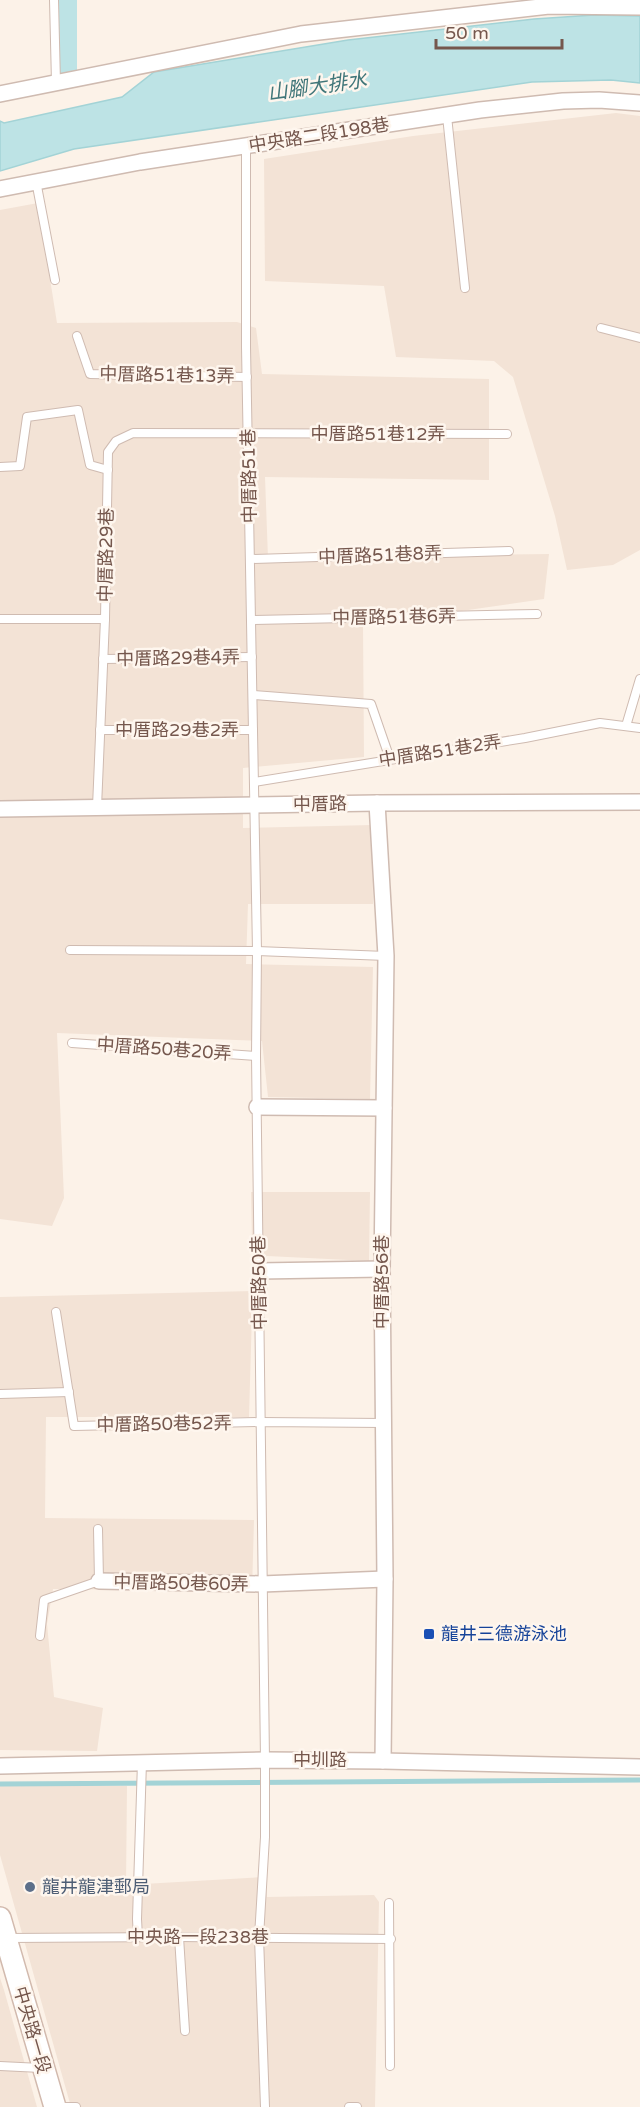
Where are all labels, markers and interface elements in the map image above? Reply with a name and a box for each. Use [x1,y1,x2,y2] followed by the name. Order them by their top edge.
[436,12,562,50] scale bar
[445,22,489,44] text: 50 m
[266,68,369,106] water label: 山腳大排水
[247,113,391,157] street label: 中央路二段198巷
[99,363,235,387] street label: 中厝路51巷13弄
[310,423,446,445] street label: 中厝路51巷12弄
[237,429,261,523] street label: 中厝路51巷
[94,508,118,602] street label: 中厝路29巷
[318,542,442,568] street label: 中厝路51巷8弄
[332,605,456,629] street label: 中厝路51巷6弄
[116,646,240,670] street label: 中厝路29巷4弄
[115,719,239,741] street label: 中厝路29巷2弄
[377,730,503,772] street label: 中厝路51巷2弄
[293,793,347,815] street label: 中厝路
[96,1033,232,1065] street label: 中厝路50巷20弄
[371,1235,393,1329] street label: 中厝路56巷
[247,1236,271,1330] street label: 中厝路50巷
[96,1412,232,1436] street label: 中厝路50巷52弄
[113,1571,249,1595] street label: 中厝路50巷60弄
[441,1623,567,1645] place label: 龍井三德游泳池
[422,1627,436,1641] marker: 龍井三德游泳池
[293,1749,347,1771] street label: 中圳路
[42,1876,150,1898] place label: 龍井龍津郵局
[23,1880,37,1894] marker: 龍井龍津郵局
[127,1926,269,1948] street label: 中央路一段238巷
[9,1984,55,2076] street label: 中央路一段

